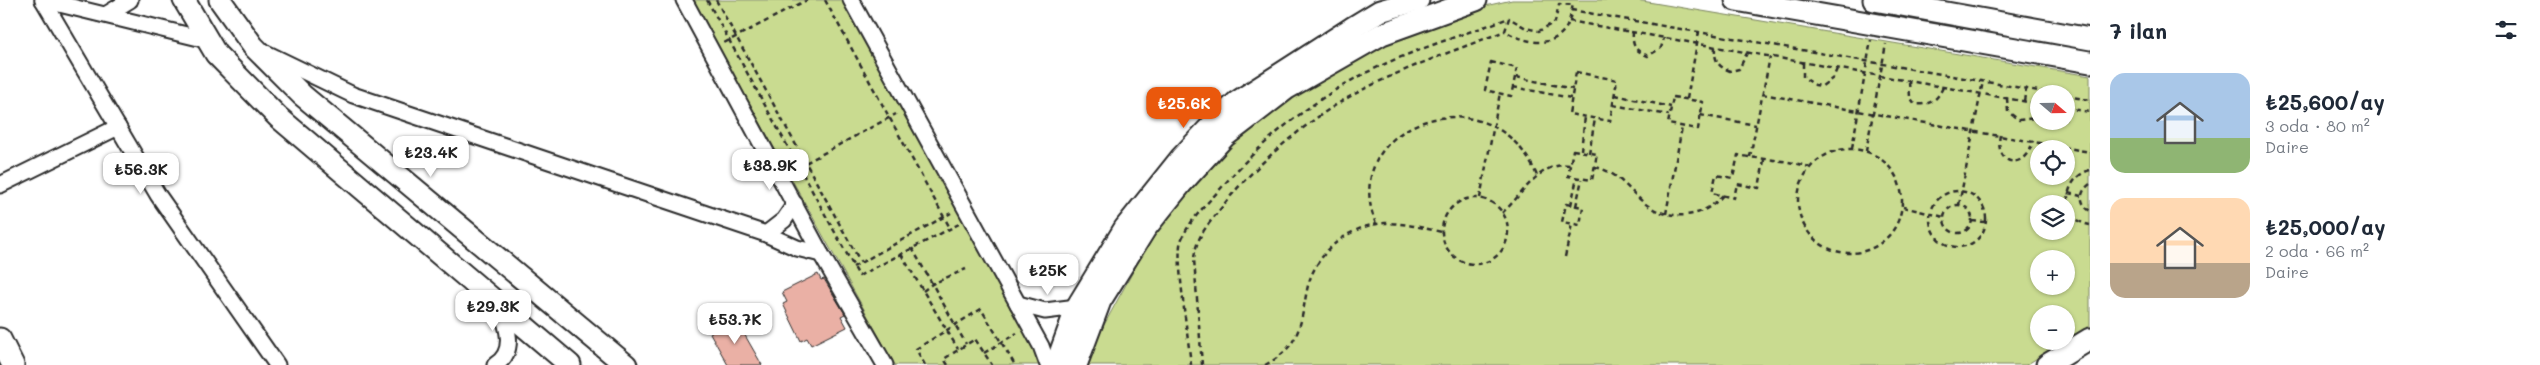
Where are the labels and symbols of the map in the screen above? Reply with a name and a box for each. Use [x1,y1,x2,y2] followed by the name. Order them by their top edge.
[2030,85,2075,130] north arrow
[1143,86,1225,129] pin: ₺25.6K
[390,136,472,178] pin: ₺23.4K
[729,148,811,191] pin: ₺38.9K
[100,152,182,195] pin: ₺56.3K
[1018,254,1078,296] pin: ₺25K
[452,290,534,332] pin: ₺29.3K
[694,302,776,345] pin: ₺53.7K

